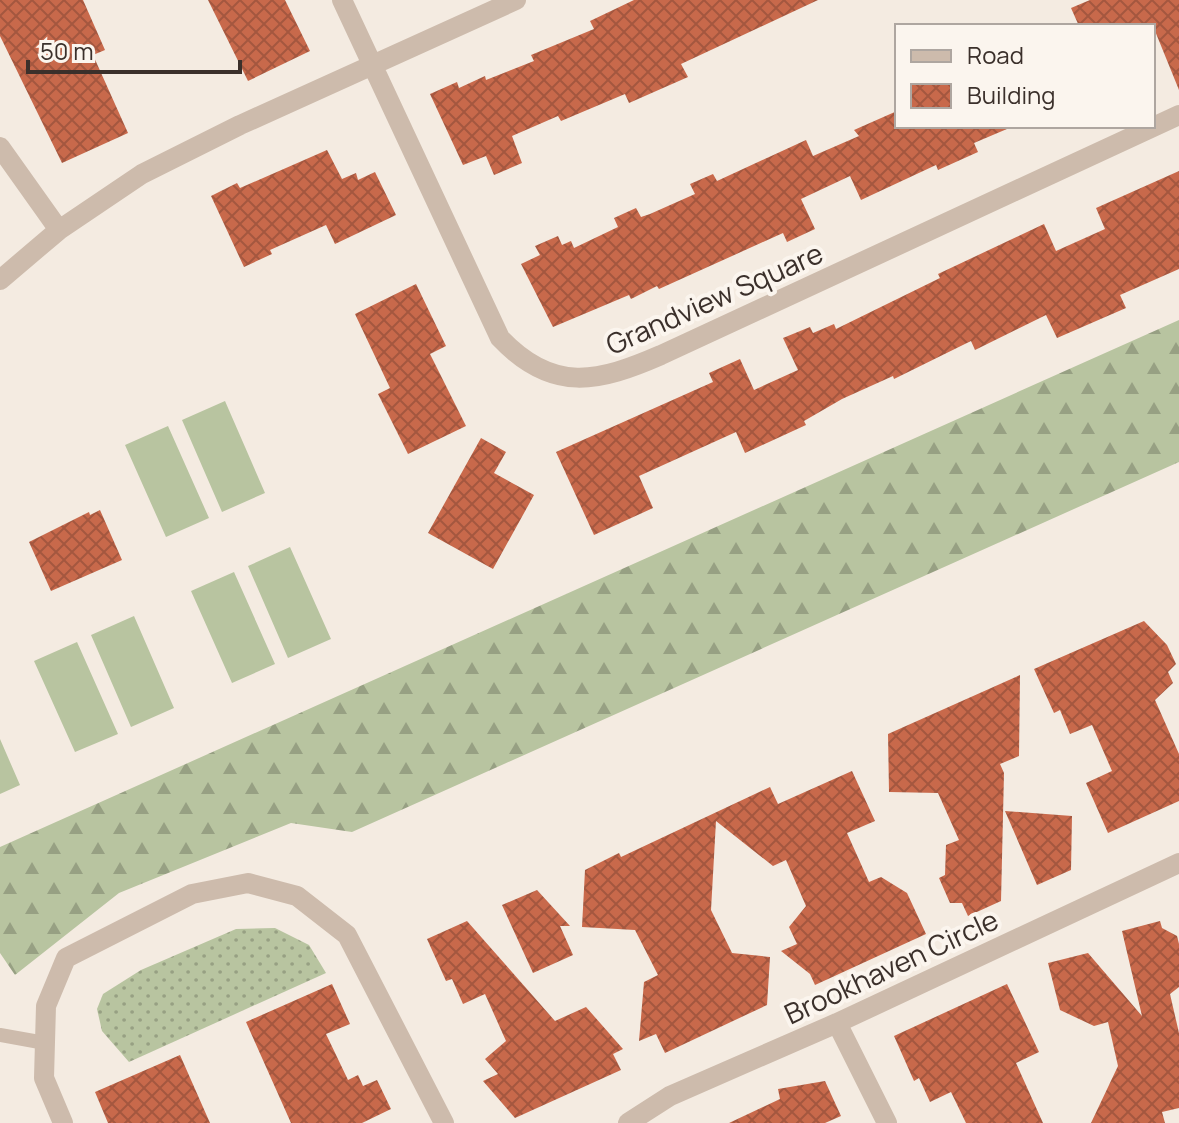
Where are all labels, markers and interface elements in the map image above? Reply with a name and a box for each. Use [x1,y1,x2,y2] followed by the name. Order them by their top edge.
[28,24,240,74] scale bar
[895,24,1155,128] legend
[40,34,94,67] text: 50 m
[967,38,1024,71] text: Road
[967,78,1055,111] text: Building
[599,233,829,363] street label: Grandview Square
[778,900,1004,1032] street label: Brookhaven Circle

